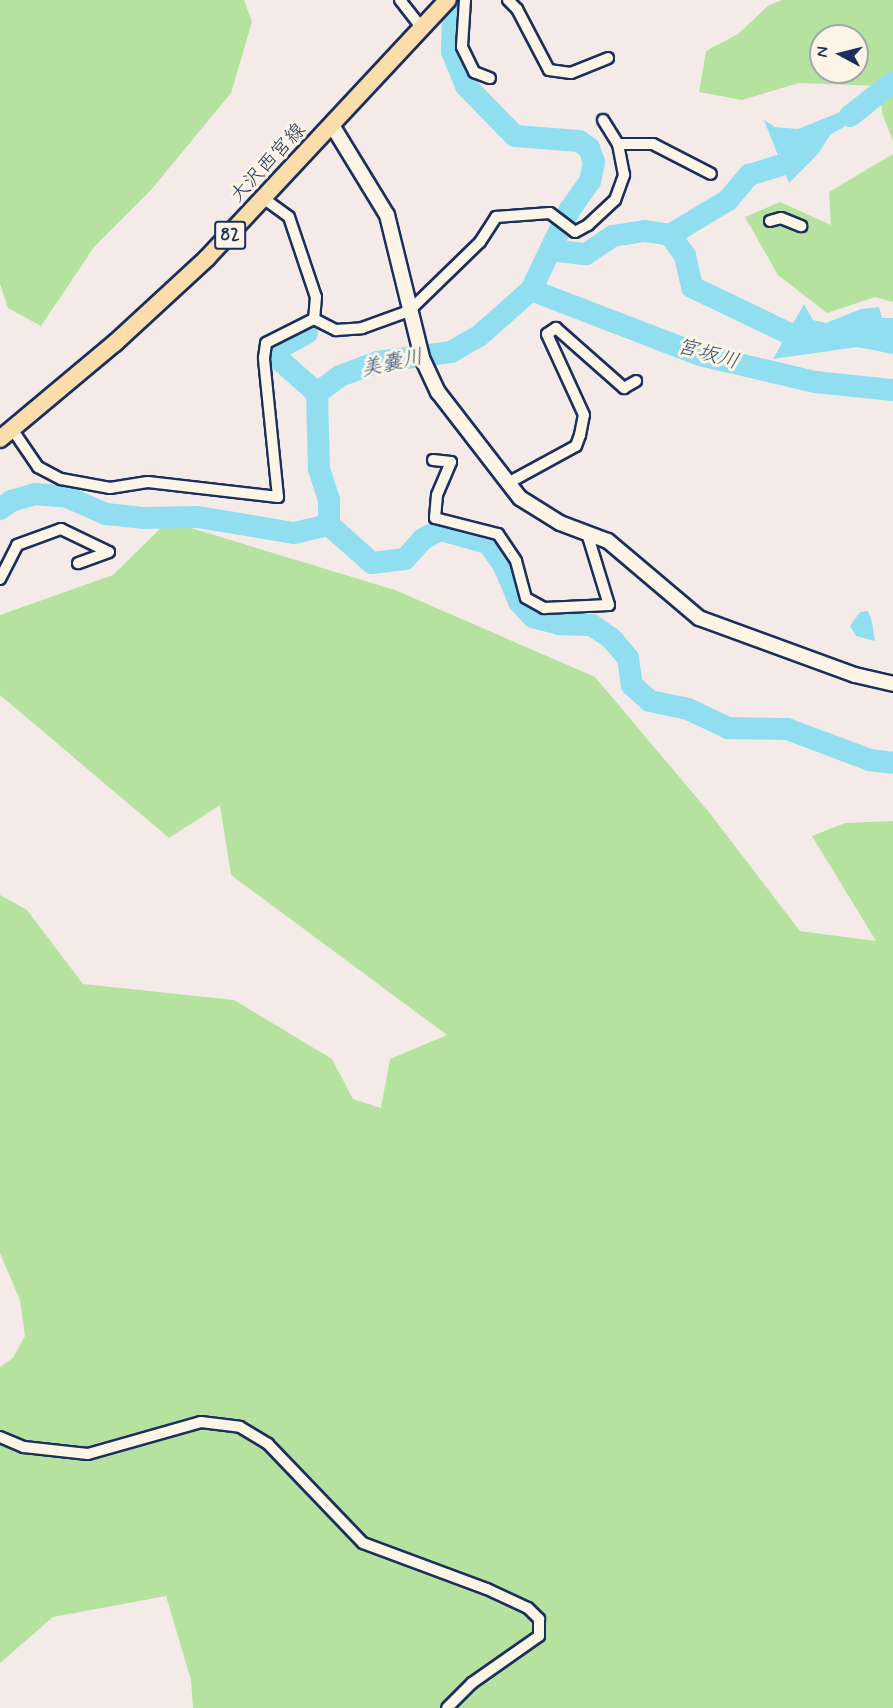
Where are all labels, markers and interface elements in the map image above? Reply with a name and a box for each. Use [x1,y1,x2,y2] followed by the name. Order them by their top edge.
[809,24,869,84] north arrow
[812,45,834,59] text: N
[225,118,311,208] street label: 大沢西宮線
[214,220,246,250] road number: 82
[674,333,742,375] water label: 宮坂川
[359,344,425,382] water label: 美嚢川

